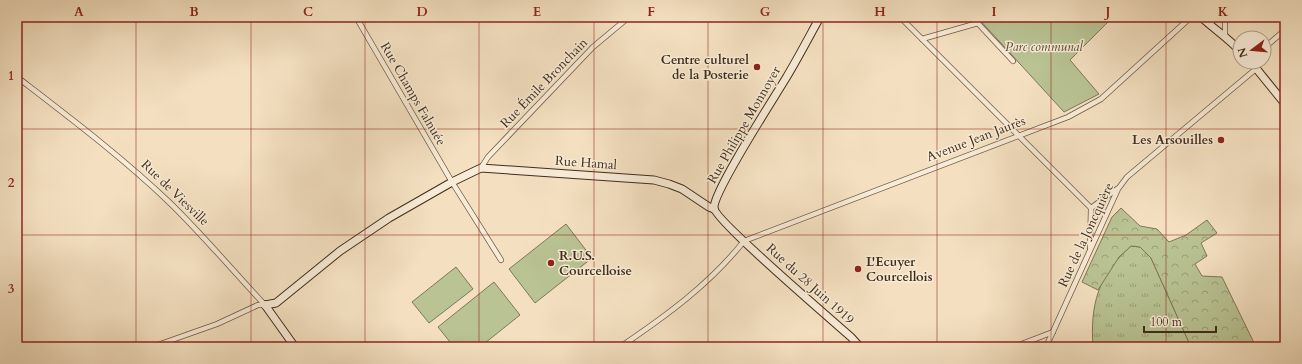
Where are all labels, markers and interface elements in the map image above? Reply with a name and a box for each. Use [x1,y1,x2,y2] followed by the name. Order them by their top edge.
[74,3,84,21] text: A
[189,3,199,21] text: B
[303,3,313,21] text: C
[416,3,428,21] text: D
[533,3,541,21] text: E
[647,3,655,21] text: F
[760,3,771,21] text: G
[874,3,886,21] text: H
[991,3,997,21] text: I
[1104,3,1111,21] text: J
[1218,3,1229,21] text: K
[1232,30,1272,70] north arrow
[496,34,592,132] street label: Rue Émile Bronchain
[1005,38,1083,56] park label: Parc communal
[376,39,450,149] street label: Rue Champs Falnuée
[1234,46,1251,59] text: N
[661,51,749,84] place label: Centre culturel de la Posterie
[752,62,762,72] marker: Centre culturel de la Posterie
[703,63,785,187] street label: Rue Philippe Monnoyer
[8,67,14,85] text: 1
[924,112,1028,166] street label: Avenue Jean Jaurès
[1132,131,1213,149] place label: Les Arsouilles
[1216,135,1226,145] marker: Les Arsouilles
[554,152,618,174] street label: Rue Hamal
[137,156,213,230] street label: Rue de Viesville
[8,174,15,192] text: 2
[1054,180,1118,290] street label: Rue de la Joncquière
[762,240,858,329] street label: Rue du 28 Juin 1919
[559,247,632,280] place label: R.U.S. Courcelloise
[866,253,933,286] place label: L'Ecuyer Courcellois
[546,258,556,268] marker: R.U.S. Courcelloise
[853,264,863,274] marker: L'Ecuyer Courcellois
[8,280,15,298] text: 3
[1144,308,1216,334] scale bar
[1150,314,1183,330] text: 100 m

